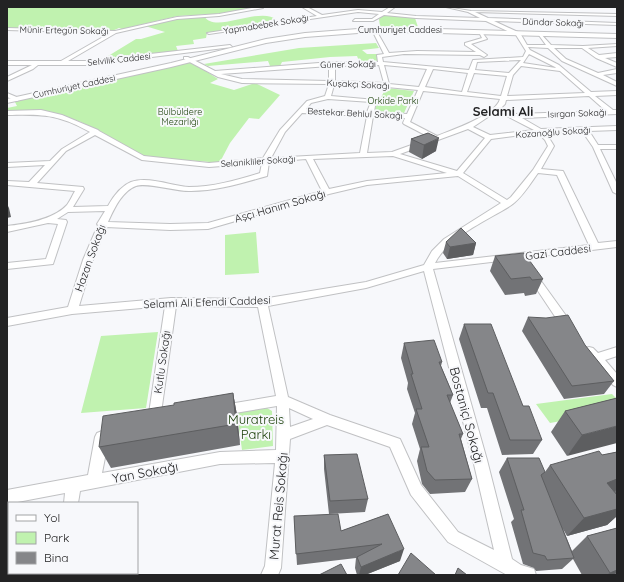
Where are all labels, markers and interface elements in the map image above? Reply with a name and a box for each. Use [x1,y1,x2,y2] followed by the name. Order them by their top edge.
[223,12,309,36] street label: Yapmabebek Sokağı
[522,15,584,29] street label: Dündar Sokağı
[19,24,109,36] street label: Münir Ertegün Sokağı
[358,24,442,35] street label: Cumhuriyet Caddesi
[87,50,151,68] street label: Selvilik Caddesi
[320,58,376,70] street label: Güner Sokağı
[32,72,116,100] street label: Cumhuriyet Caddesi
[326,77,390,91] street label: Kuşakçı Sokağı
[367,95,419,106] park label: Orkide Parkı
[473,103,533,119] district label: Selami Ali
[307,105,403,121] street label: Bestekar Behlul Sokağı
[158,106,202,127] park label: Bülbüldere Mezarlığı
[547,106,607,120] street label: Isırgan Sokağı
[515,124,591,140] street label: Kozanoğlu Sokağı
[220,153,296,169] street label: Selanikliler Sokağı
[233,186,327,226] street label: Aşçı Hanım Sokağı
[71,223,109,293] street label: Hazan Sokağı
[524,241,592,263] street label: Gazi Caddesi
[143,293,271,311] street label: Selami Ali Efendi Caddesi
[151,330,173,394] street label: Kutlu Sokağı
[446,365,488,465] street label: Bostaniçi Sokağı
[228,411,284,442] park label: Muratreis Parkı
[265,451,291,561] street label: Murat Reis Sokağı
[111,458,179,486] street label: Yan Sokağı
[8,502,138,574] legend
[44,510,60,525] text: Yol
[44,530,69,545] text: Park
[44,550,69,565] text: Bina

